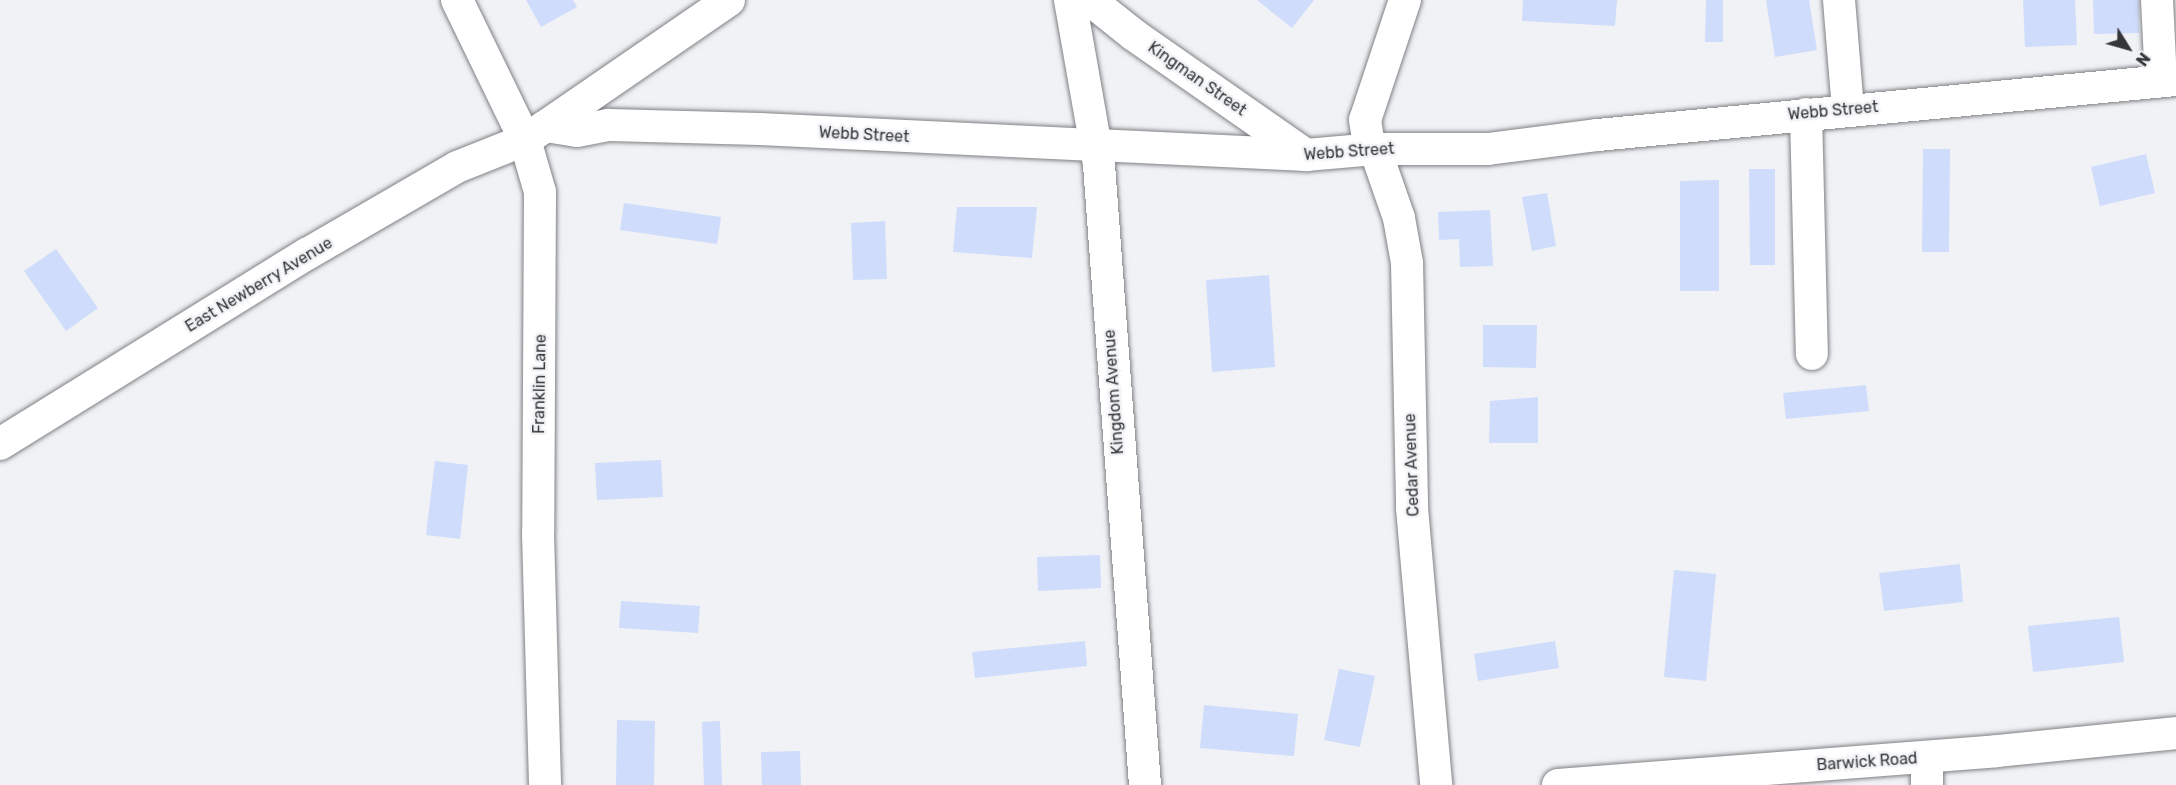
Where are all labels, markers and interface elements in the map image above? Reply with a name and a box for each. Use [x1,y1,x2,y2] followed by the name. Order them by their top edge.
[2098,18,2158,78] north arrow
[1144,38,1250,120] street label: Kingman Street
[2132,49,2154,69] text: N
[1787,97,1879,125] street label: Webb Street
[818,123,910,147] street label: Webb Street
[1303,139,1395,165] street label: Webb Street
[182,233,336,337] street label: East Newberry Avenue
[1100,329,1128,455] street label: Kingdom Avenue
[530,334,550,434] street label: Franklin Lane
[1401,413,1423,517] street label: Cedar Avenue
[1816,749,1918,775] street label: Barwick Road

